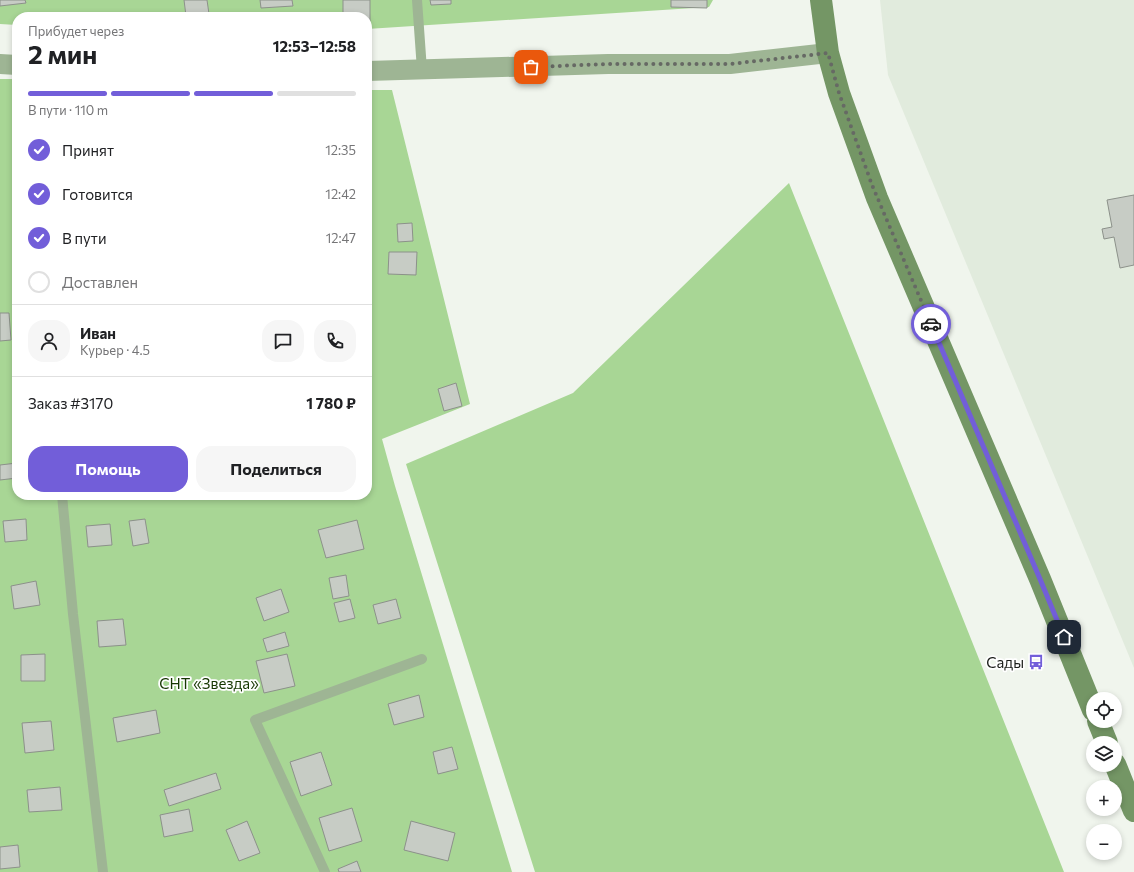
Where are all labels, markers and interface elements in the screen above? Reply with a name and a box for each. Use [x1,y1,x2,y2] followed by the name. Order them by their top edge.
[28,23,124,39] text: Прибудет через
[273,37,356,55] text: 12:53–12:58
[28,38,97,69] text: 2 мин
[514,50,548,84] pin
[520,56,542,78] icon: bag
[28,102,108,118] text: В пути · 110 m
[28,139,50,161] icon: check
[62,141,114,159] text: Принят
[325,142,356,158] text: 12:35
[28,183,50,205] icon: check
[62,185,133,203] text: Готовится
[325,186,356,202] text: 12:42
[28,227,50,249] icon: check
[62,229,107,247] text: В пути
[326,230,356,246] text: 12:47
[62,273,138,291] text: Доставлен
[911,304,951,344] courier
[920,313,942,335] icon: car
[28,320,70,362] button: person
[262,320,304,362] button: chat
[314,320,356,362] button: phone
[80,324,116,342] text: Иван
[80,342,150,358] text: Курьер · 4.5
[28,394,113,412] text: Заказ #3170
[306,394,356,412] text: 1 780 ₽
[28,446,188,492] button: Помощь
[196,446,356,492] button: Поделиться
[1047,620,1081,654] pin
[1053,626,1075,648] icon: home
[986,653,1024,671] place label: Сады
[1027,653,1045,671] bus stop icon: Сады
[159,674,259,692] park label: СНТ «Звезда»
[1086,692,1122,860] map controls
[1086,692,1122,728] button: locate
[1086,736,1122,772] button: layers
[1086,780,1122,816] button: +
[1086,824,1122,860] button: −

